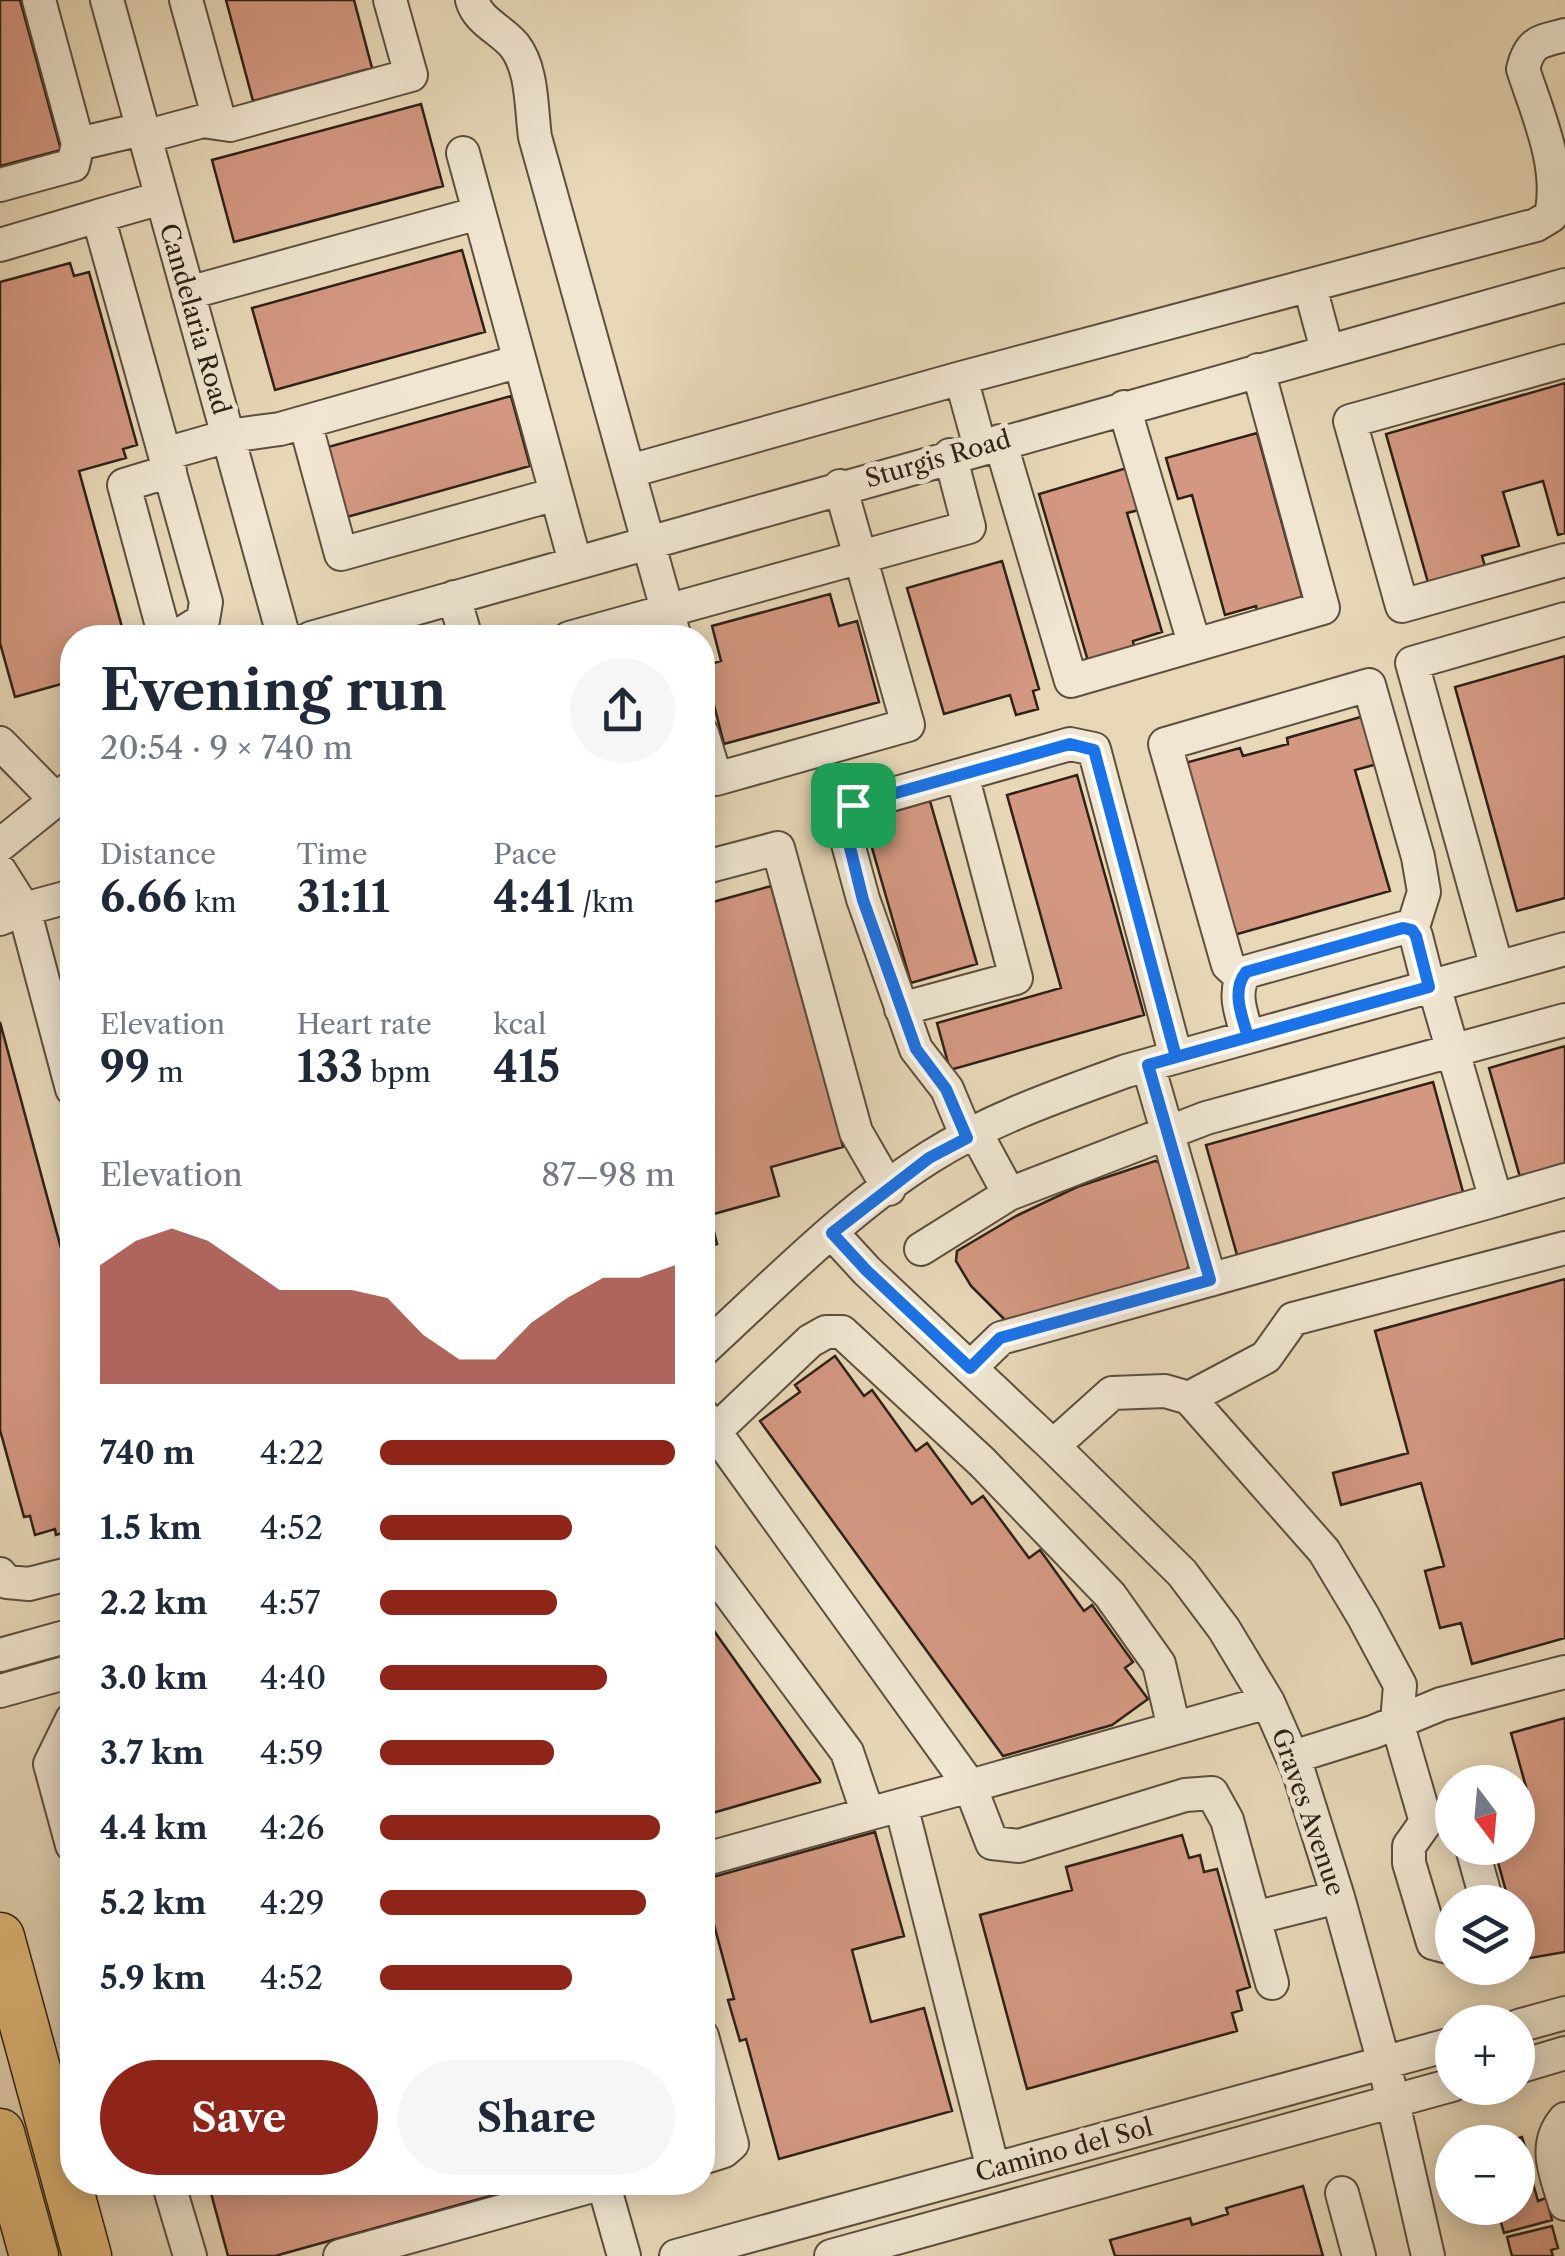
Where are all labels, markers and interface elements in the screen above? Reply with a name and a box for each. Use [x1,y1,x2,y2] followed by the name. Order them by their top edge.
[153,220,237,418] street label: Candelaria Road
[862,423,1014,495] street label: Sturgis Road
[100,657,447,724] text: Evening run
[570,658,675,763] button: share
[100,728,353,767] text: 20:54 · 9 × 740 m
[811,763,896,848] pin
[826,778,881,833] icon: arrive
[100,837,216,871] text: Distance
[297,837,367,871] text: Time
[493,837,557,871] text: Pace
[100,871,187,923] text: 6.66
[297,871,390,923] text: 31:11
[493,871,574,923] text: 4:41
[187,885,237,919] text: km
[574,885,634,919] text: /km
[100,1007,225,1041] text: Elevation
[297,1007,432,1041] text: Heart rate
[493,1007,546,1041] text: kcal
[100,1041,150,1093] text: 99
[297,1041,363,1093] text: 133
[493,1041,560,1093] text: 415
[150,1055,184,1089] text: m
[363,1055,431,1089] text: bpm
[100,1155,243,1194] text: Elevation
[541,1155,675,1194] text: 87–98 m
[100,1433,195,1472] text: 740 m
[260,1433,324,1472] text: 4:22
[100,1508,202,1547] text: 1.5 km
[260,1508,323,1547] text: 4:52
[100,1583,208,1622] text: 2.2 km
[260,1583,321,1622] text: 4:57
[100,1658,208,1697] text: 3.0 km
[260,1658,326,1697] text: 4:40
[1265,1724,1351,1900] street label: Graves Avenue
[100,1733,204,1772] text: 3.7 km
[260,1733,324,1772] text: 4:59
[1435,1765,1535,1865] north arrow
[1435,1765,1535,2225] map controls
[100,1808,208,1847] text: 4.4 km
[260,1808,325,1847] text: 4:26
[100,1883,206,1922] text: 5.2 km
[260,1883,325,1922] text: 4:29
[1435,1885,1535,1985] button: layers
[100,1958,206,1997] text: 5.9 km
[260,1958,323,1997] text: 4:52
[1435,2005,1535,2105] button: +
[100,2060,378,2175] button: Save
[398,2060,675,2175] button: Share
[972,2111,1156,2189] street label: Camino del Sol
[1435,2125,1535,2225] button: −

